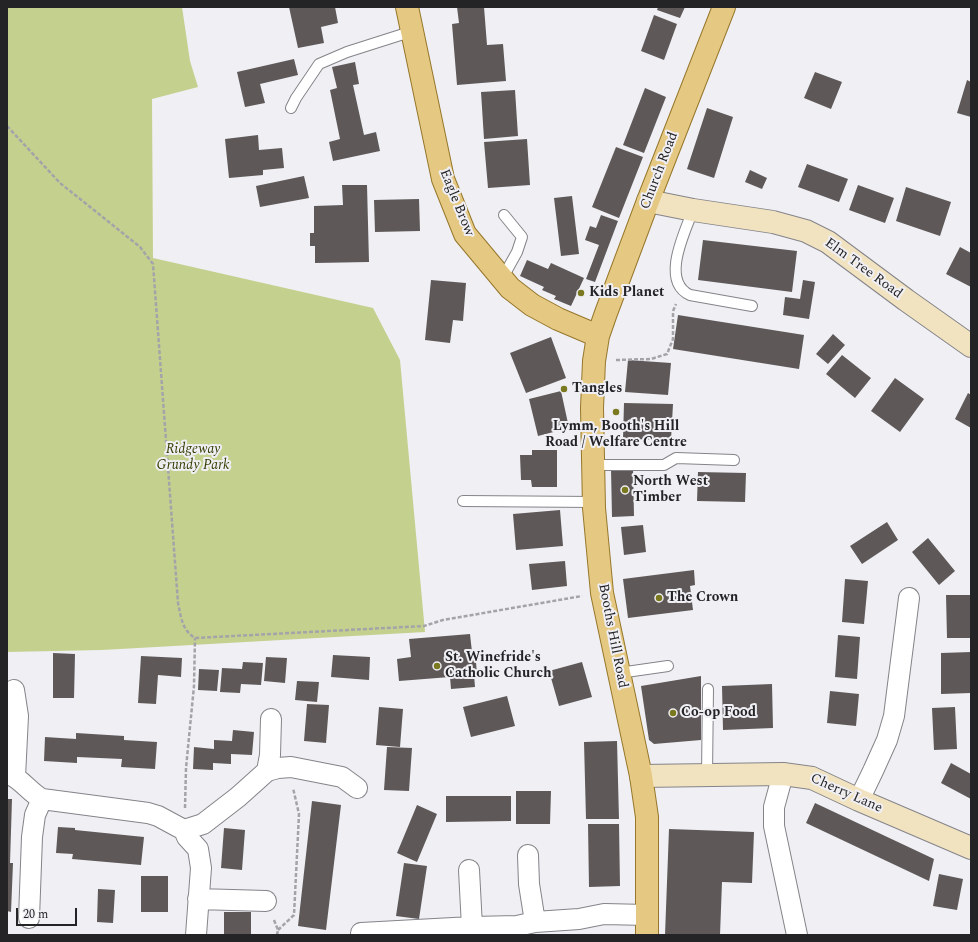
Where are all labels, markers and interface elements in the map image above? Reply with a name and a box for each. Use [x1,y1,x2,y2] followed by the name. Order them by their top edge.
[638,130,682,212] street label: Church Road
[435,167,477,239] street label: Eagle Brow
[821,235,905,303] street label: Elm Tree Road
[589,285,664,301] place label: Kids Planet
[576,288,586,298] marker: Kids Planet
[572,381,622,397] place label: Tangles
[559,384,569,394] marker: Tangles
[611,407,621,417] marker: Lymm, Booth's Hill Road / Welfare Centre
[545,419,687,452] place label: Lymm, Booth's Hill Road / Welfare Centre
[156,442,230,474] park label: Ridgeway Grundy Park
[633,474,708,506] place label: North West Timber
[620,485,630,495] marker: North West Timber
[594,582,630,690] street label: Booths Hill Road
[667,590,738,606] place label: The Crown
[654,593,664,603] marker: The Crown
[445,650,552,682] place label: St. Winefride's Catholic Church
[432,661,442,671] marker: St. Winefride's Catholic Church
[681,705,756,721] place label: Co-op Food
[668,708,678,718] marker: Co-op Food
[807,771,885,817] street label: Cherry Lane
[18,900,79,926] scale bar
[23,905,48,924] text: 20 m

